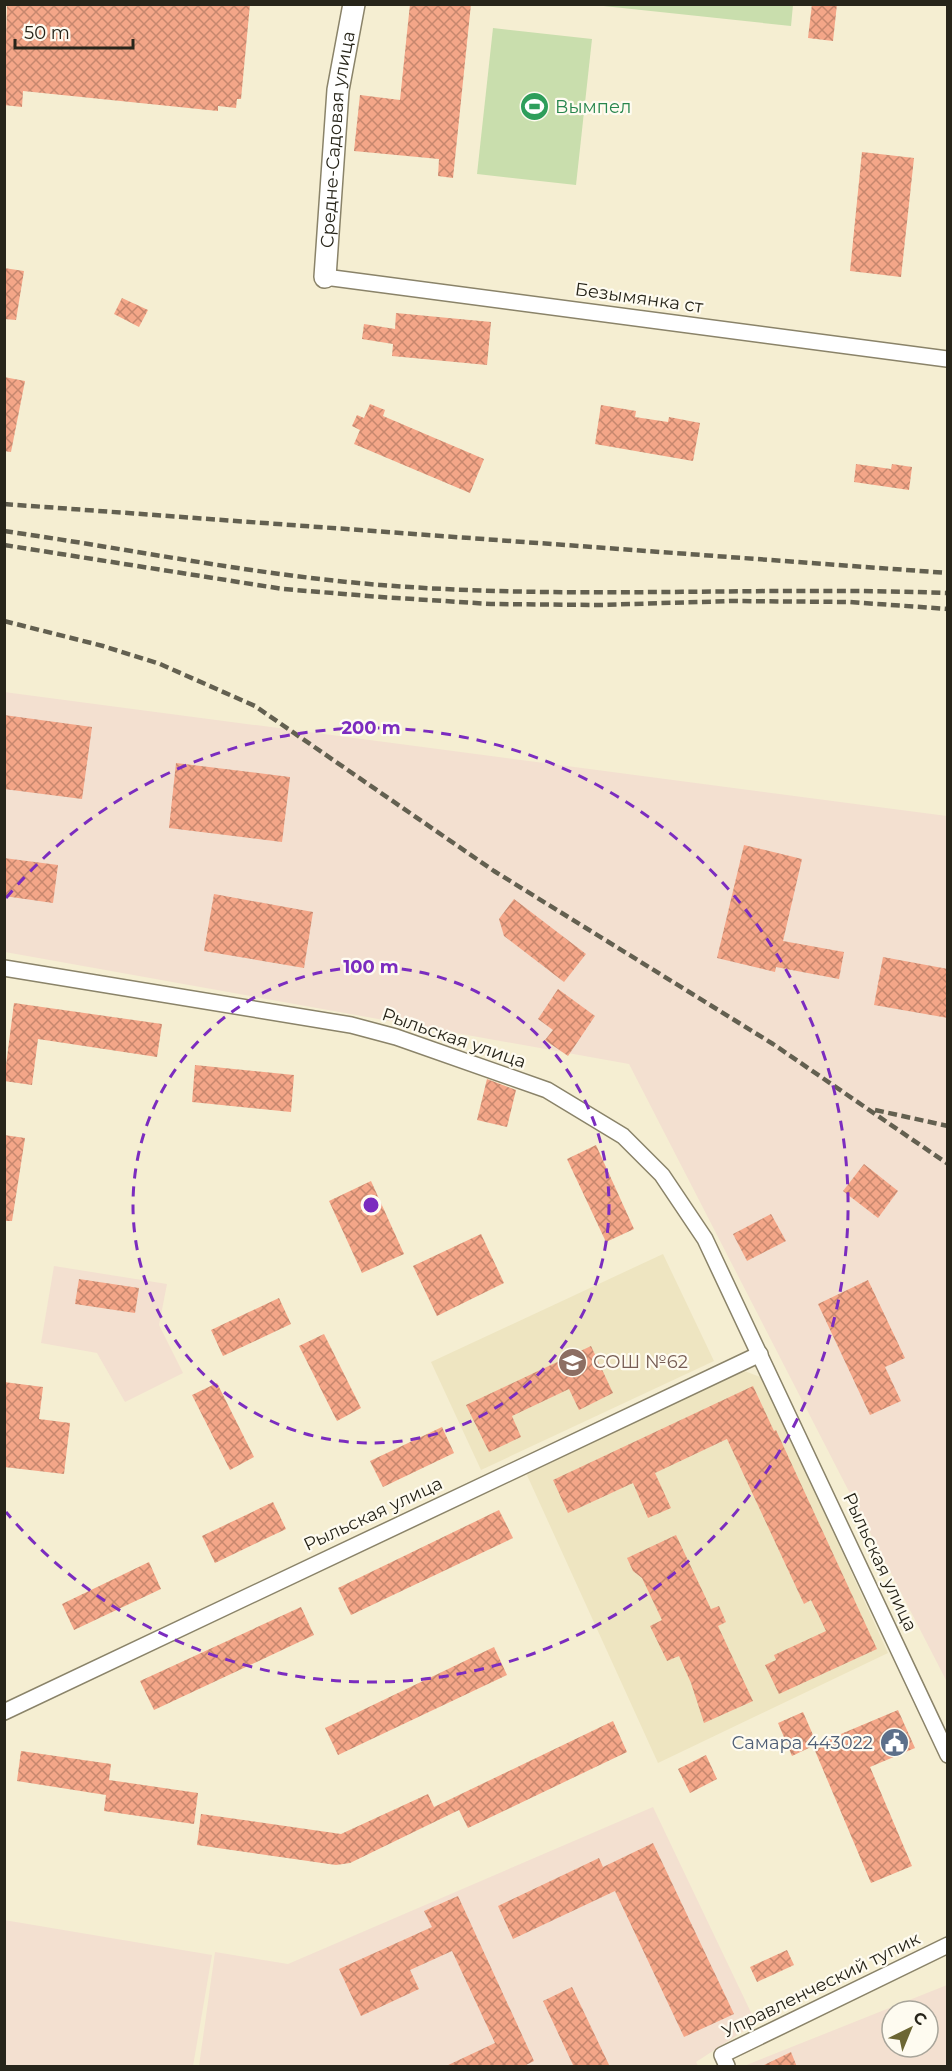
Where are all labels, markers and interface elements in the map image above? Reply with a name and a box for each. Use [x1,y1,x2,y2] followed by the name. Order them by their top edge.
[15,12,134,50] scale bar
[24,22,70,44] text: 50 m
[316,29,360,249] street label: Средне-Садовая улица
[518,91,550,123] sports icon: Вымпел
[555,96,631,118] place label: Вымпел
[574,278,705,318] street label: Безымянка ст
[341,717,401,739] text: 200 m
[343,956,399,978] text: 100 m
[379,1003,529,1073] street label: Рыльская улица
[361,1195,381,1215] centre of rings
[556,1346,588,1378] school or university icon: СОШ №62
[593,1351,688,1373] place label: СОШ №62
[300,1472,446,1556] street label: Рыльская улица
[838,1489,922,1635] street label: Рыльская улица
[878,1727,910,1759] public building icon: Самара 443022
[732,1732,873,1754] place label: Самара 443022
[718,1927,924,2043] street label: Управленческий тупик
[880,1999,940,2059] north arrow
[909,2007,931,2030] text: С

